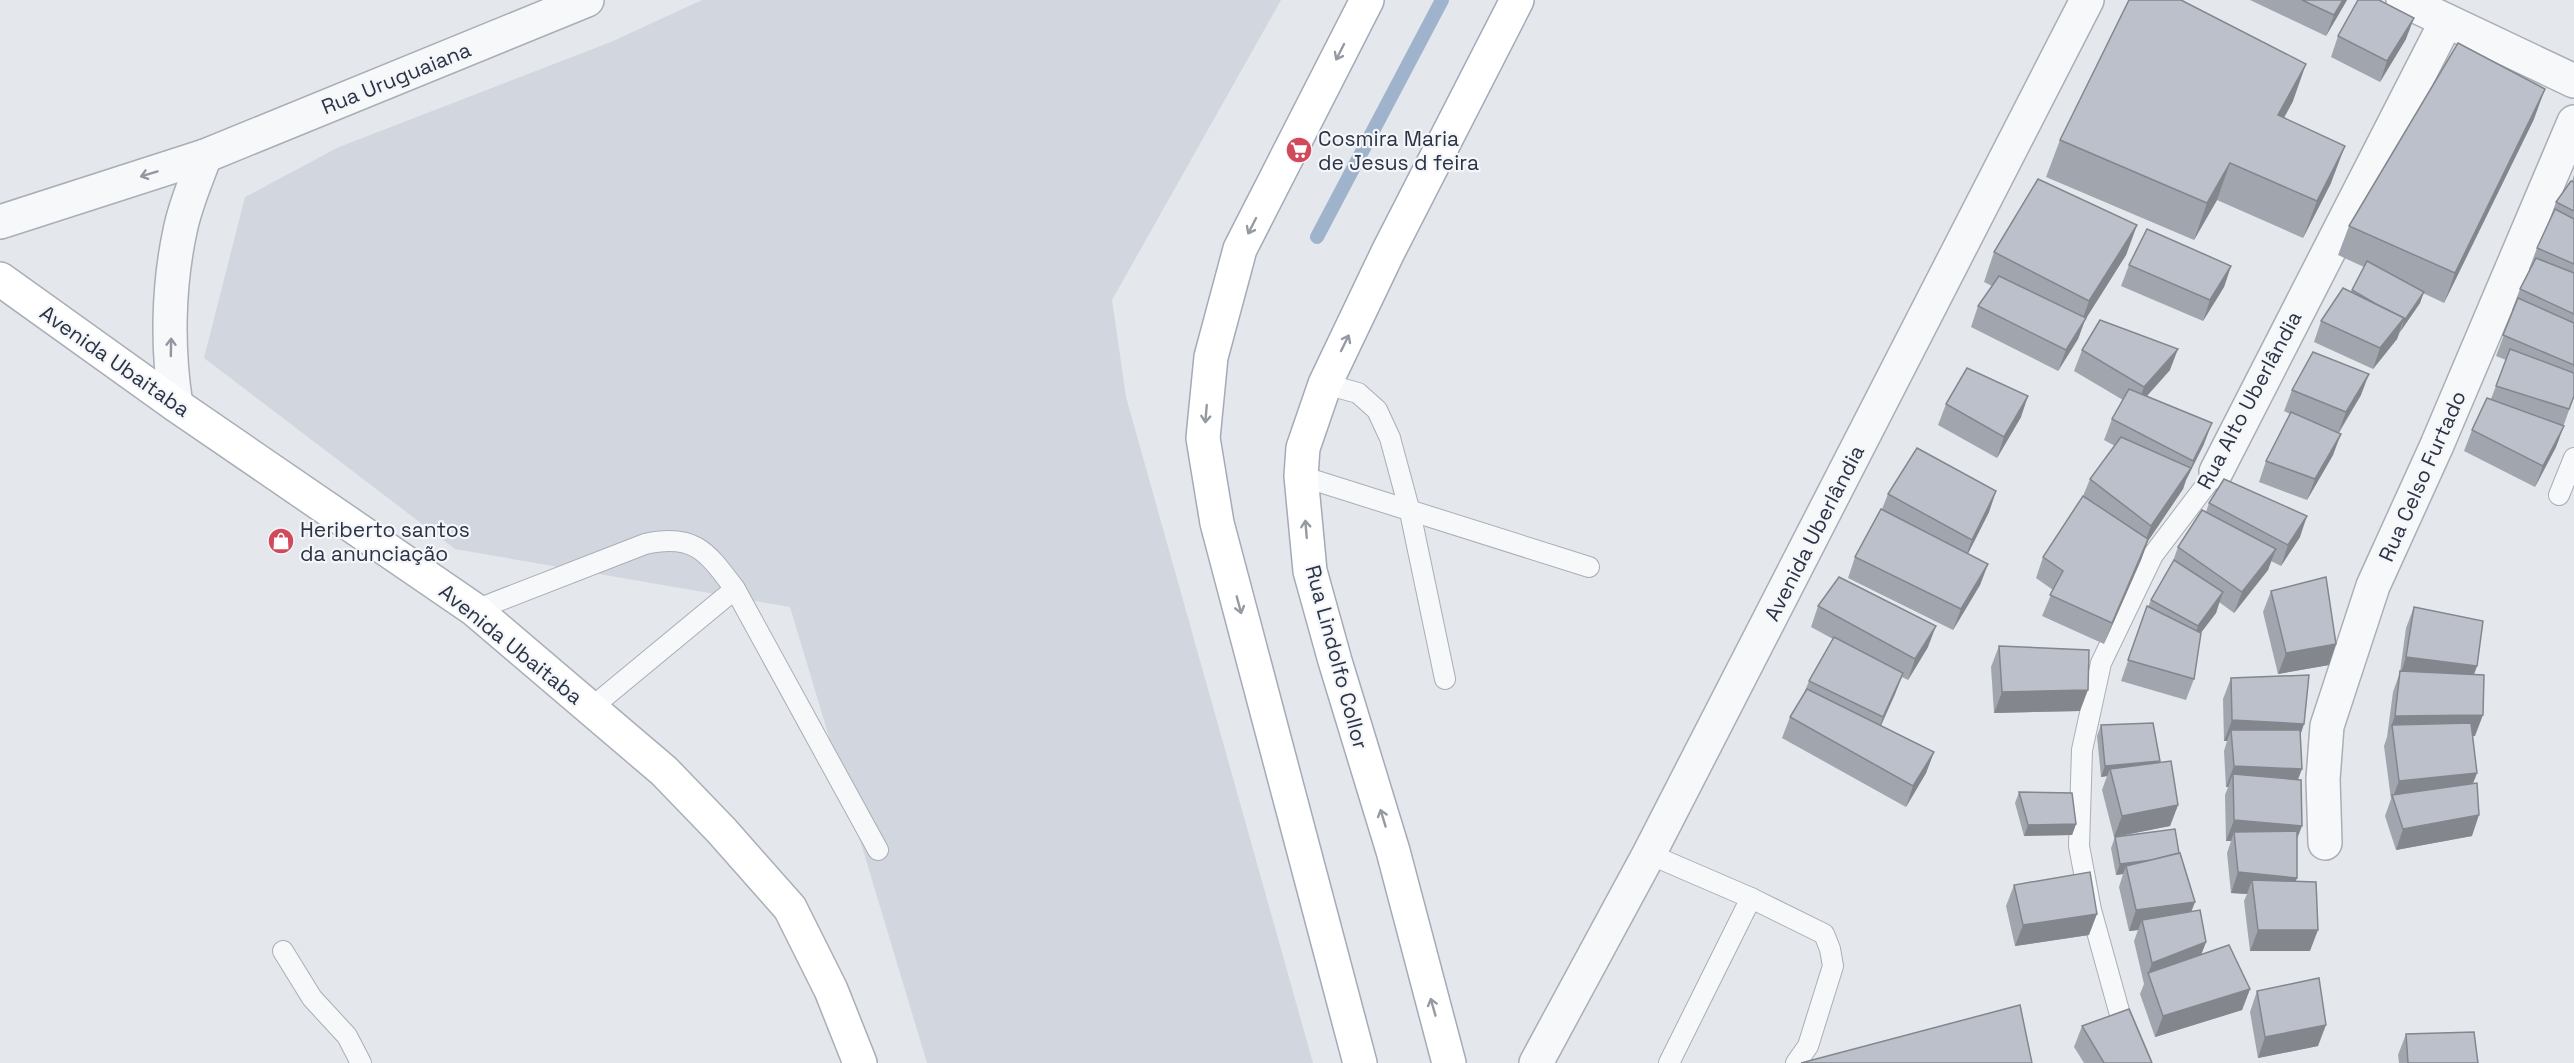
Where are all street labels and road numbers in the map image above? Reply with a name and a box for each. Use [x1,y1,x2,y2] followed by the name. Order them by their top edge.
[317,36,475,120] street label: Rua Uruguaiana
[35,299,195,423] street label: Avenida Ubaitaba
[2191,306,2307,494] street label: Rua Alto Uberlândia
[2372,386,2472,566] street label: Rua Celso Furtado
[1758,440,1870,626] street label: Avenida Uberlândia
[1299,562,1375,752] street label: Rua Lindolfo Collor
[434,578,588,710] street label: Avenida Ubaitaba

